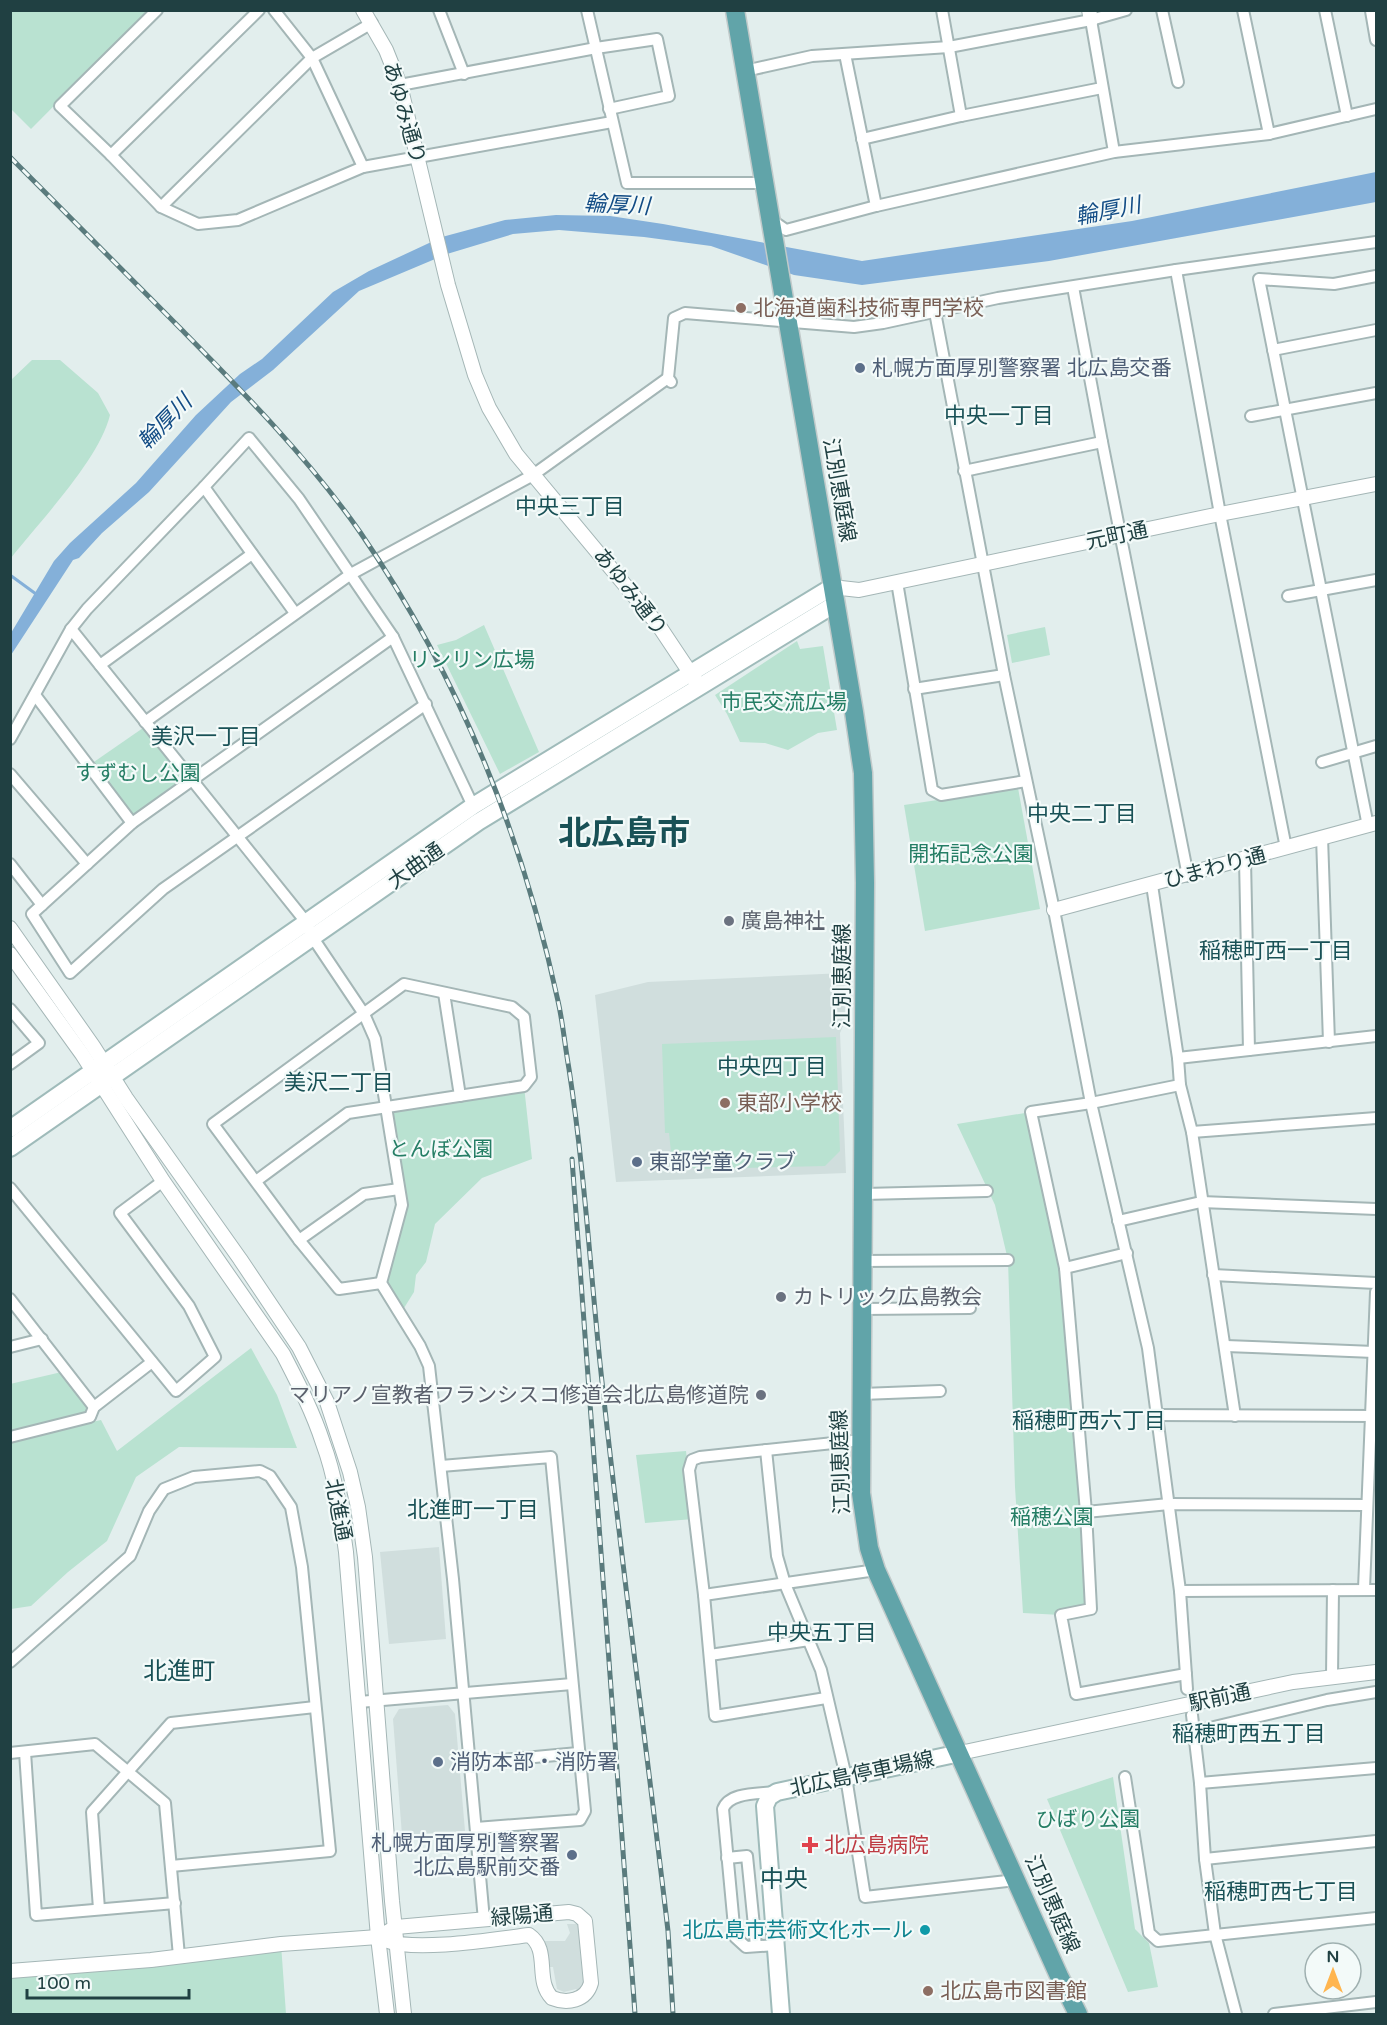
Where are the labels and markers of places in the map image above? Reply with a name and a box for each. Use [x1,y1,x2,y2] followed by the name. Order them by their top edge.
[753,296,984,321] place label: 北海道歯科技術専門学校
[734,301,748,315] marker: 北海道歯科技術専門学校
[872,356,1171,381] place label: 札幌方面厚別警察署 北広島交番
[853,361,867,375] marker: 札幌方面厚別警察署 北広島交番
[741,909,825,934] place label: 廣島神社
[722,914,736,928] marker: 廣島神社
[737,1091,842,1116] place label: 東部小学校
[718,1096,732,1110] marker: 東部小学校
[649,1150,796,1175] place label: 東部学童クラブ
[630,1155,644,1169] marker: 東部学童クラブ
[793,1285,982,1310] place label: カトリック広島教会
[774,1290,788,1304] marker: カトリック広島教会
[289,1383,749,1408] place label: マリアノ宣教者フランシスコ修道会北広島修道院
[754,1388,768,1402] marker: マリアノ宣教者フランシスコ修道会北広島修道院
[450,1750,618,1775] place label: 消防本部・消防署
[431,1755,445,1769] marker: 消防本部・消防署
[371,1831,560,1880] place label: 札幌方面厚別警察署 北広島駅前交番
[824,1833,929,1858] place label: 北広島病院
[801,1836,819,1854] marker: 北広島病院
[565,1848,579,1862] marker: 札幌方面厚別警察署 北広島駅前交番
[682,1918,913,1943] place label: 北広島市芸術文化ホール
[918,1923,932,1937] marker: 北広島市芸術文化ホール
[940,1979,1087,2004] place label: 北広島市図書館
[921,1984,935,1998] marker: 北広島市図書館

